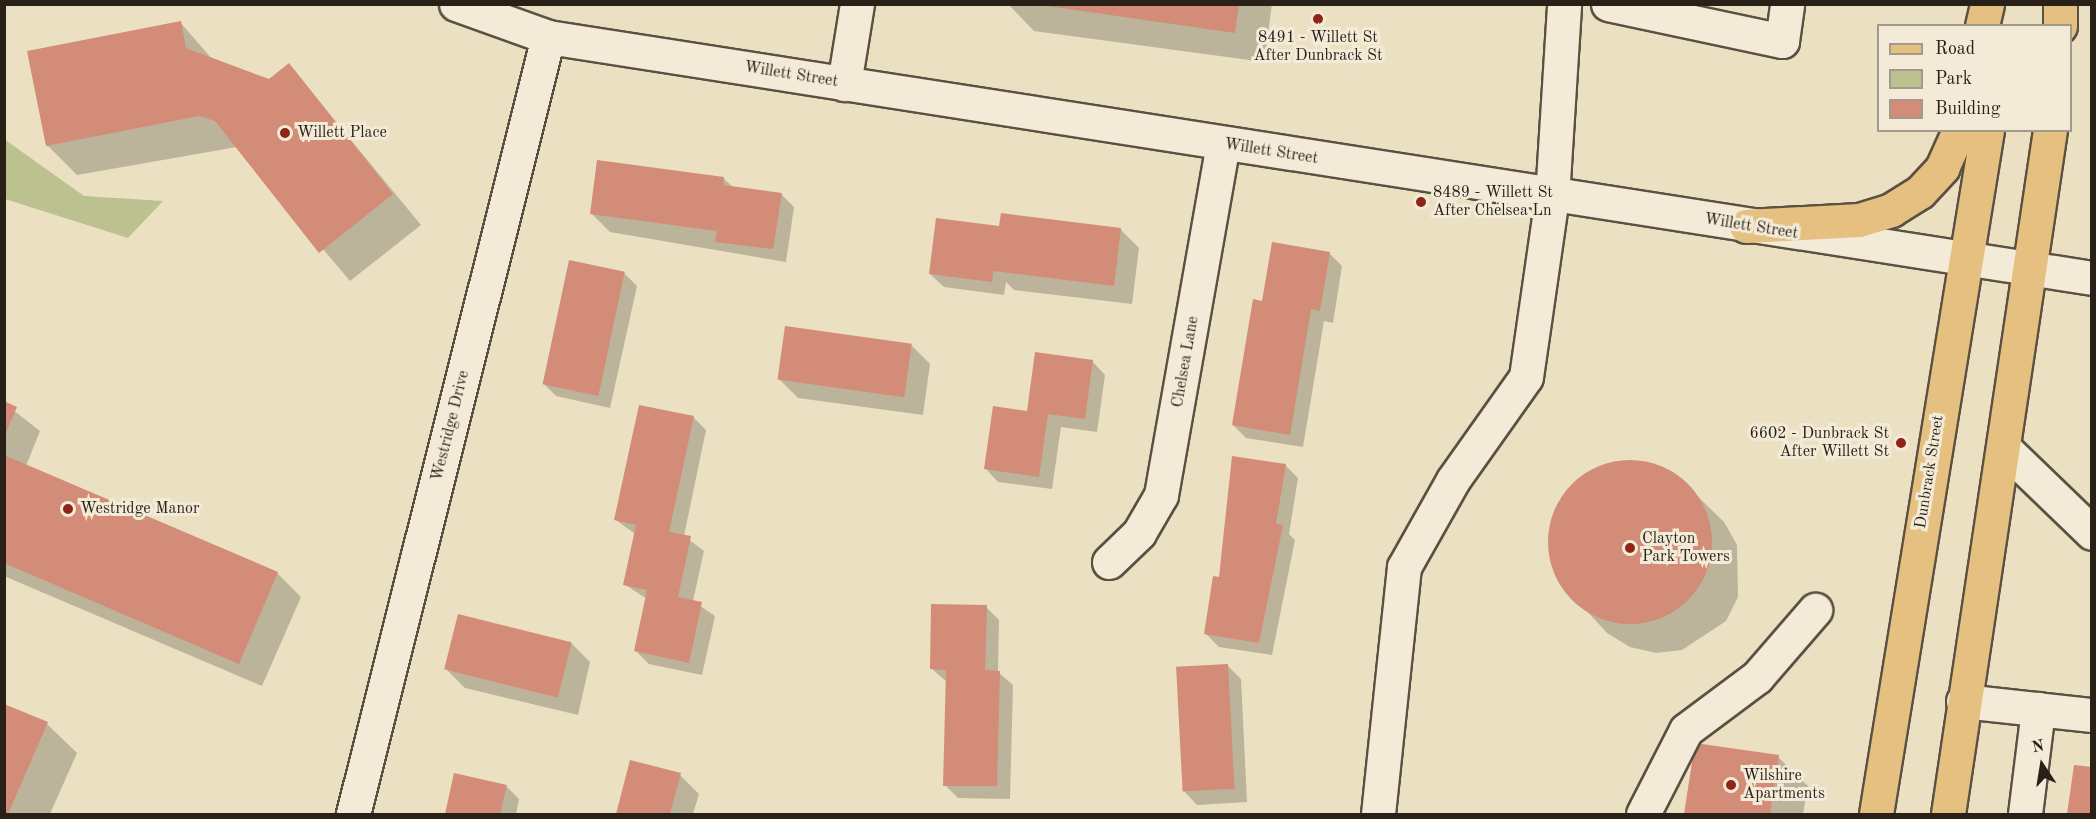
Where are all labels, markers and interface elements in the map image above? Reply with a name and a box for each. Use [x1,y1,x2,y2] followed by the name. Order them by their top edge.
[1311,12,1325,26] marker: 8491 - Willett St After Dunbrack St
[1877,24,2072,132] legend
[1253,28,1383,66] place label: 8491 - Willett St After Dunbrack St
[1935,40,1975,58] text: Road
[743,58,839,92] street label: Willett Street
[1935,70,1972,88] text: Park
[1935,100,2000,118] text: Building
[297,123,387,143] place label: Willett Place
[278,126,292,140] marker: Willett Place
[1223,135,1319,169] street label: Willett Street
[1433,183,1553,221] place label: 8489 - Willett St After Chelsea Ln
[1414,195,1428,209] marker: 8489 - Willett St After Chelsea Ln
[1703,210,1799,244] street label: Willett Street
[1169,315,1203,409] street label: Chelsea Lane
[428,369,474,483] street label: Westridge Drive
[1912,414,1948,530] street label: Dunbrack Street
[1749,424,1889,462] place label: 6602 - Dunbrack St After Willett St
[1894,436,1908,450] marker: 6602 - Dunbrack St After Willett St
[80,499,200,519] place label: Westridge Manor
[61,502,75,516] marker: Westridge Manor
[1642,529,1730,567] place label: Clayton Park Towers
[1623,541,1637,555] marker: Clayton Park Towers
[2012,735,2072,795] north arrow
[2031,738,2046,756] text: N
[1743,766,1825,804] place label: Wilshire Apartments
[1724,778,1738,792] marker: Wilshire Apartments

